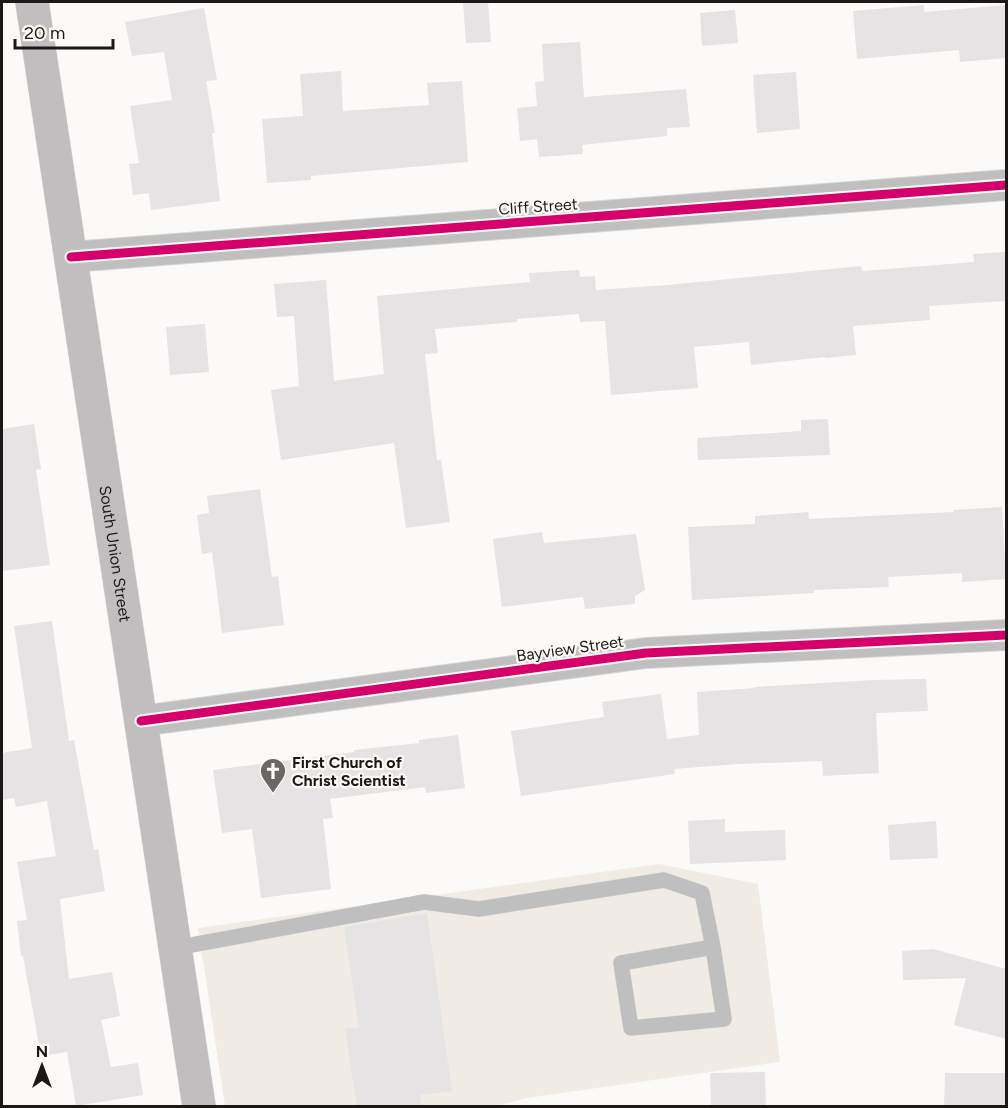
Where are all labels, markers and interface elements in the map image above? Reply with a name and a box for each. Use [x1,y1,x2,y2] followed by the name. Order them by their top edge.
[15,12,112,50] scale bar
[24,22,65,44] text: 20 m
[498,194,578,219] street label: Cliff Street
[95,484,135,623] street label: South Union Street
[515,632,625,665] street label: Bayview Street
[292,753,406,790] place label: First Church of Christ Scientist
[258,756,288,794] church icon: First Church of Christ Scientist
[12,1036,72,1096] north arrow
[36,1042,48,1061] text: N

